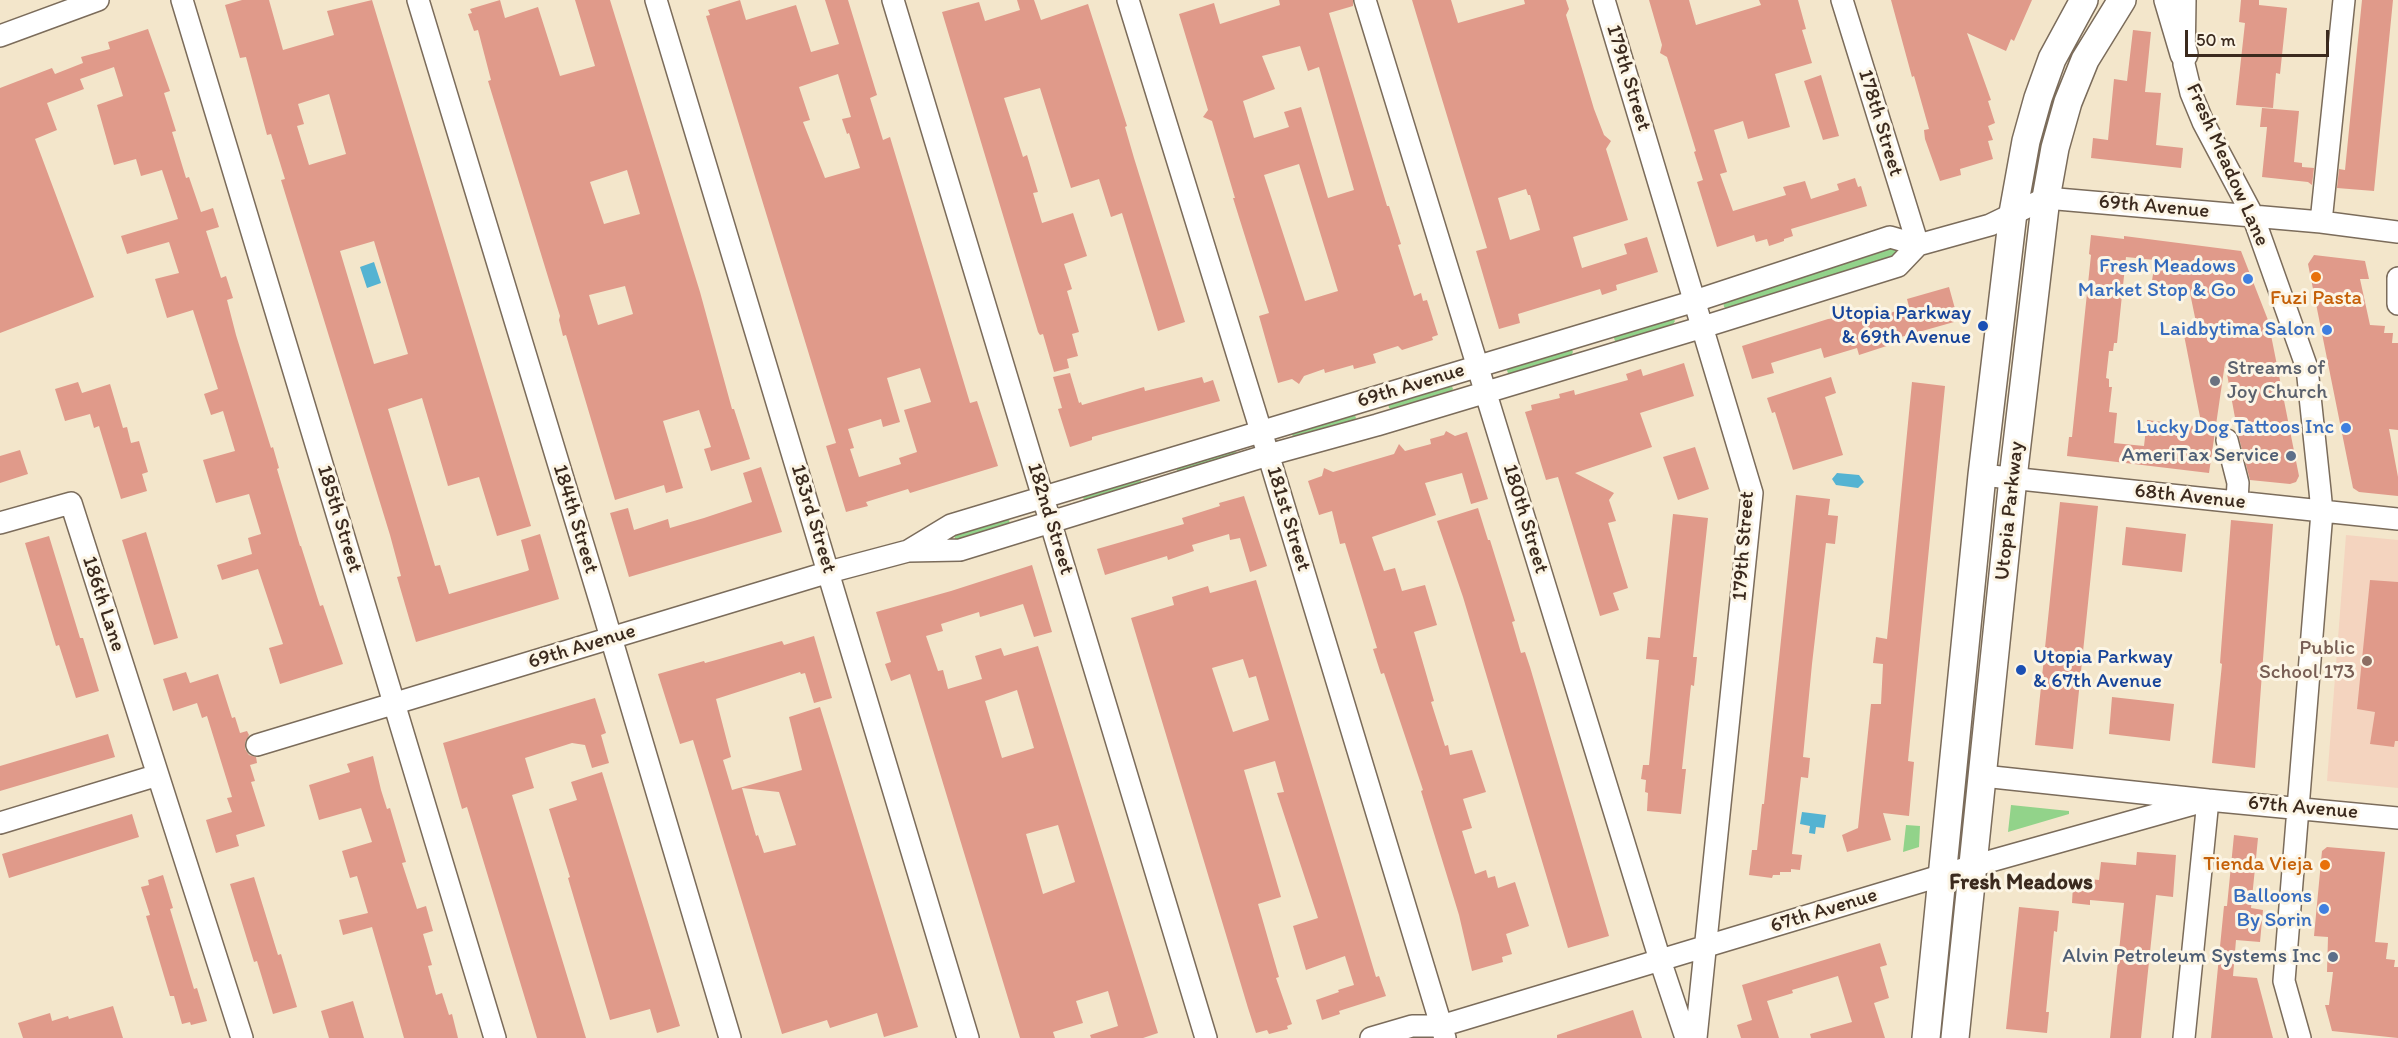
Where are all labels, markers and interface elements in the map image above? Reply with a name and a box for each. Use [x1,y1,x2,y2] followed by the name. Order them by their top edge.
[2188,18,2332,56] scale bar
[1600,22,1656,134] street label: 179th Street
[2196,29,2236,51] text: 50 m
[1852,66,1908,180] street label: 178th Street
[2180,80,2274,250] street label: Fresh Meadow Lane
[2098,190,2210,224] street label: 69th Avenue
[2078,254,2236,304] place label: Fresh Meadows Market Stop & Go
[2309,270,2323,284] marker: Fuzi Pasta
[2241,272,2255,286] marker: Fresh Meadows Market Stop & Go
[2270,286,2362,312] place label: Fuzi Pasta
[1831,301,1971,351] place label: Utopia Parkway & 69th Avenue
[2159,317,2315,343] place label: Laidbytima Salon
[1976,319,1990,333] marker: Utopia Parkway & 69th Avenue
[2320,323,2334,337] marker: Laidbytima Salon
[2227,356,2328,406] place label: Streams of Joy Church
[1354,358,1468,414] street label: 69th Avenue
[2208,374,2222,388] marker: Streams of Joy Church
[2136,415,2334,441] place label: Lucky Dog Tattoos Inc
[2339,421,2353,435] marker: Lucky Dog Tattoos Inc
[1990,440,2030,582] street label: Utopia Parkway
[2122,443,2279,469] place label: AmeriTax Service
[2284,449,2298,463] marker: AmeriTax Service
[1021,460,1079,578] street label: 182nd Street
[546,461,604,577] street label: 184th Street
[1496,461,1554,577] street label: 180th Street
[311,462,367,576] street label: 185th Street
[785,462,841,576] street label: 183rd Street
[1260,463,1316,575] street label: 181st Street
[2133,479,2247,515] street label: 68th Avenue
[1728,490,1760,602] street label: 179th Street
[76,553,130,655] street label: 186th Lane
[525,619,639,675] street label: 69th Avenue
[2259,636,2355,686] place label: Public School 173
[2033,645,2173,695] place label: Utopia Parkway & 67th Avenue
[2360,654,2374,668] marker: Public School 173
[2014,663,2028,677] marker: Utopia Parkway & 67th Avenue
[2247,791,2359,825] street label: 67th Avenue
[2203,852,2313,878] place label: Tienda Vieja
[2318,858,2332,872] marker: Tienda Vieja
[1949,870,2093,896] district label: Fresh Meadows
[1767,883,1881,939] street label: 67th Avenue
[2233,884,2312,934] place label: Balloons By Sorin
[2317,902,2331,916] marker: Balloons By Sorin
[2062,944,2321,970] place label: Alvin Petroleum Systems Inc
[2326,950,2340,964] marker: Alvin Petroleum Systems Inc

